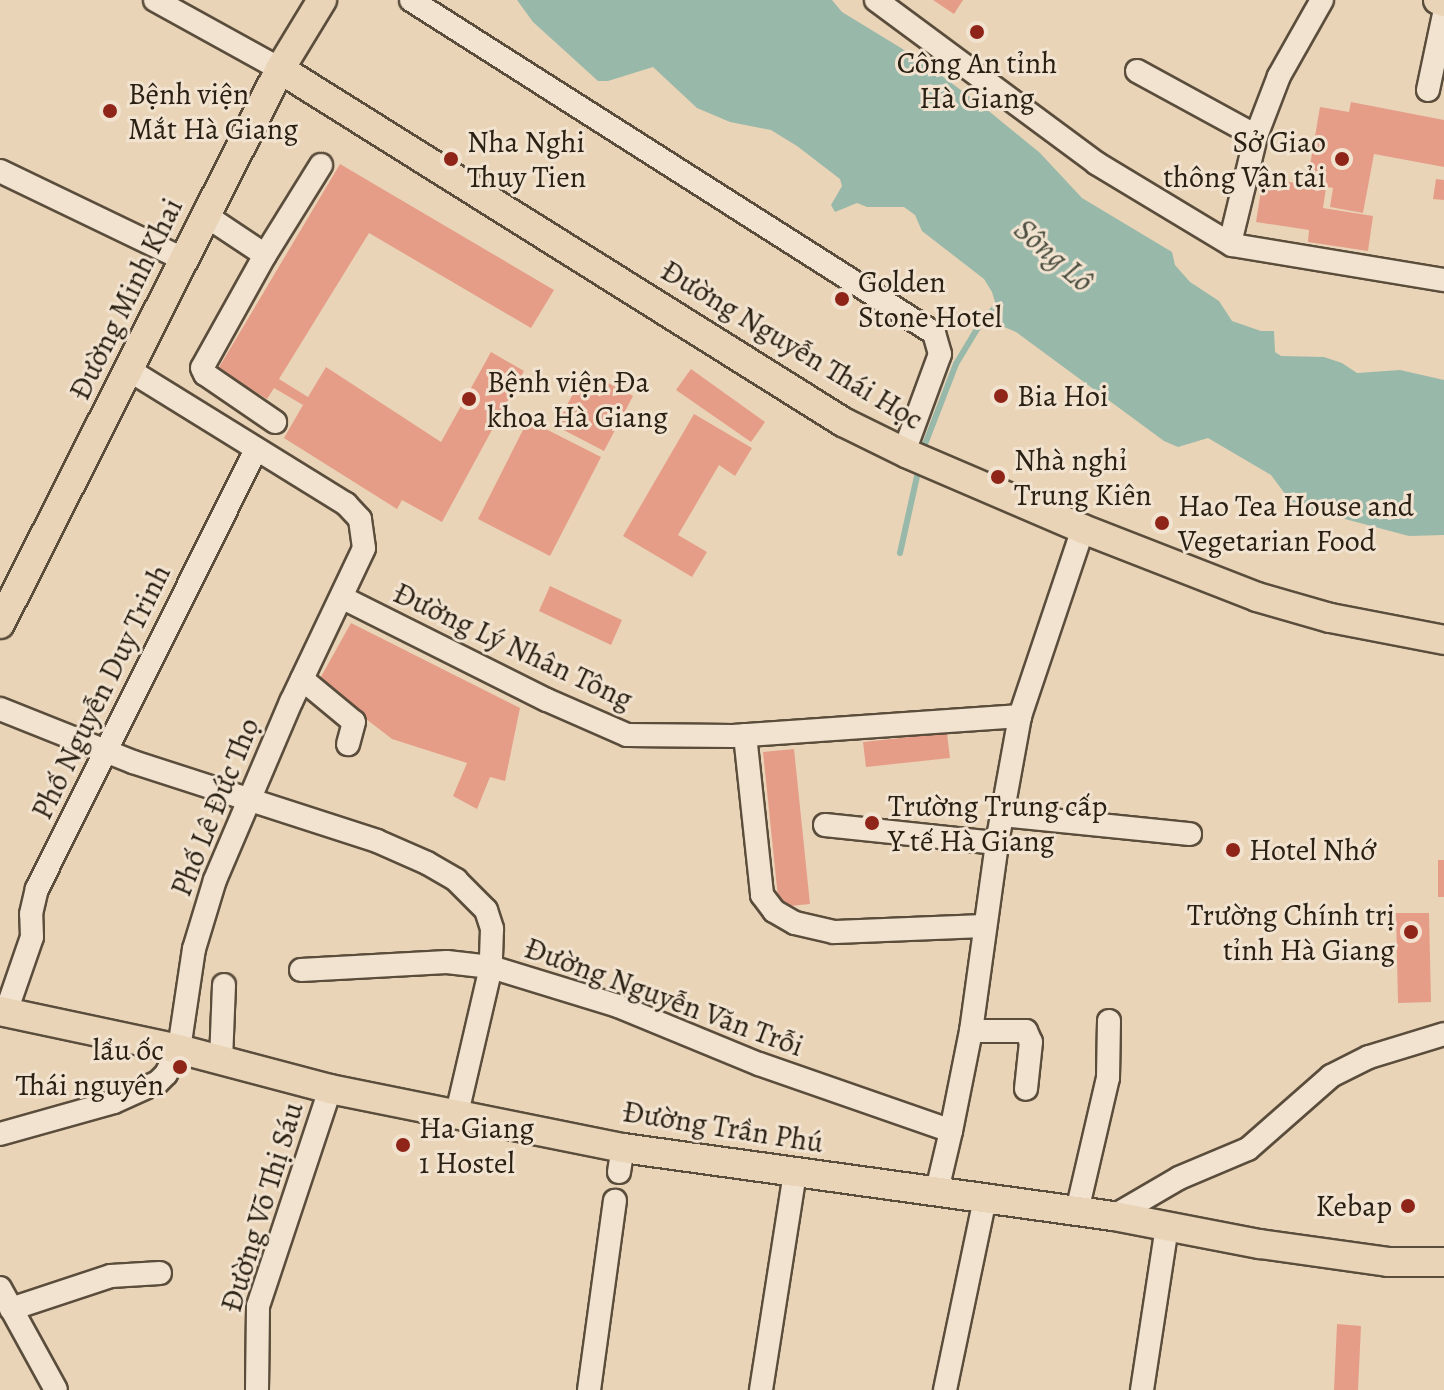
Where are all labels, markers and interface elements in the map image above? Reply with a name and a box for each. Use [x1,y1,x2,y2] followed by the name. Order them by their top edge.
[968,23,986,41] marker: Công An tỉnh Hà Giang
[897,45,1057,116] place label: Công An tỉnh Hà Giang
[128,76,298,146] place label: Bệnh viện Mắt Hà Giang
[99,100,121,122] marker: Bệnh viện Mắt Hà Giang
[467,124,586,194] place label: Nha Nghi Thuy Tien
[1163,124,1326,194] place label: Sở Giao thông Vận tải
[442,150,460,168] marker: Nha Nghi Thuy Tien
[1333,150,1351,168] marker: Sở Giao thông Vận tải
[62,192,190,406] street label: Đường Minh Khai
[1006,210,1102,300] water label: Sông Lô
[654,252,930,438] street label: Đường Nguyễn Thái Học
[858,264,1002,334] place label: Golden Stone Hotel
[833,290,851,308] marker: Golden Stone Hotel
[487,364,668,434] place label: Bệnh viện Đa khoa Hà Giang
[1017,378,1108,414] place label: Bia Hoi
[992,387,1010,405] marker: Bia Hoi
[458,388,480,410] marker: Bệnh viện Đa khoa Hà Giang
[1014,442,1152,512] place label: Nhà nghỉ Trung Kiên
[989,468,1007,486] marker: Nhà nghỉ Trung Kiên
[1178,488,1414,558] place label: Hao Tea House and Vegetarian Food
[1153,514,1171,532] marker: Hao Tea House and Vegetarian Food
[24,559,178,825] street label: Phố Nguyễn Duy Trinh
[388,575,638,717] street label: Đường Lý Nhân Tông
[163,713,267,901] street label: Phố Lê Đức Thọ
[888,788,1107,858] place label: Trường Trung cấp Y tế Hà Giang
[863,814,881,832] marker: Trường Trung cấp Y tế Hà Giang
[1249,832,1376,868] place label: Hotel Nhớ
[1224,841,1242,859] marker: Hotel Nhớ
[1187,897,1395,968] place label: Trường Chính trị tỉnh Hà Giang
[1402,923,1420,941] marker: Trường Chính trị tỉnh Hà Giang
[520,930,808,1064] street label: Đường Nguyễn Văn Trỗi
[15,1032,164,1102] place label: lẩu ốc Thái nguyên
[171,1058,189,1076] marker: lẩu ốc Thái nguyên
[620,1093,826,1161] street label: Đường Trần Phú
[213,1098,311,1316] street label: Đường Võ Thị Sáu
[419,1110,534,1180] place label: Ha Giang 1 Hostel
[394,1136,412,1154] marker: Ha Giang 1 Hostel
[1316,1188,1392,1224] place label: Kebap
[1399,1197,1417,1215] marker: Kebap

